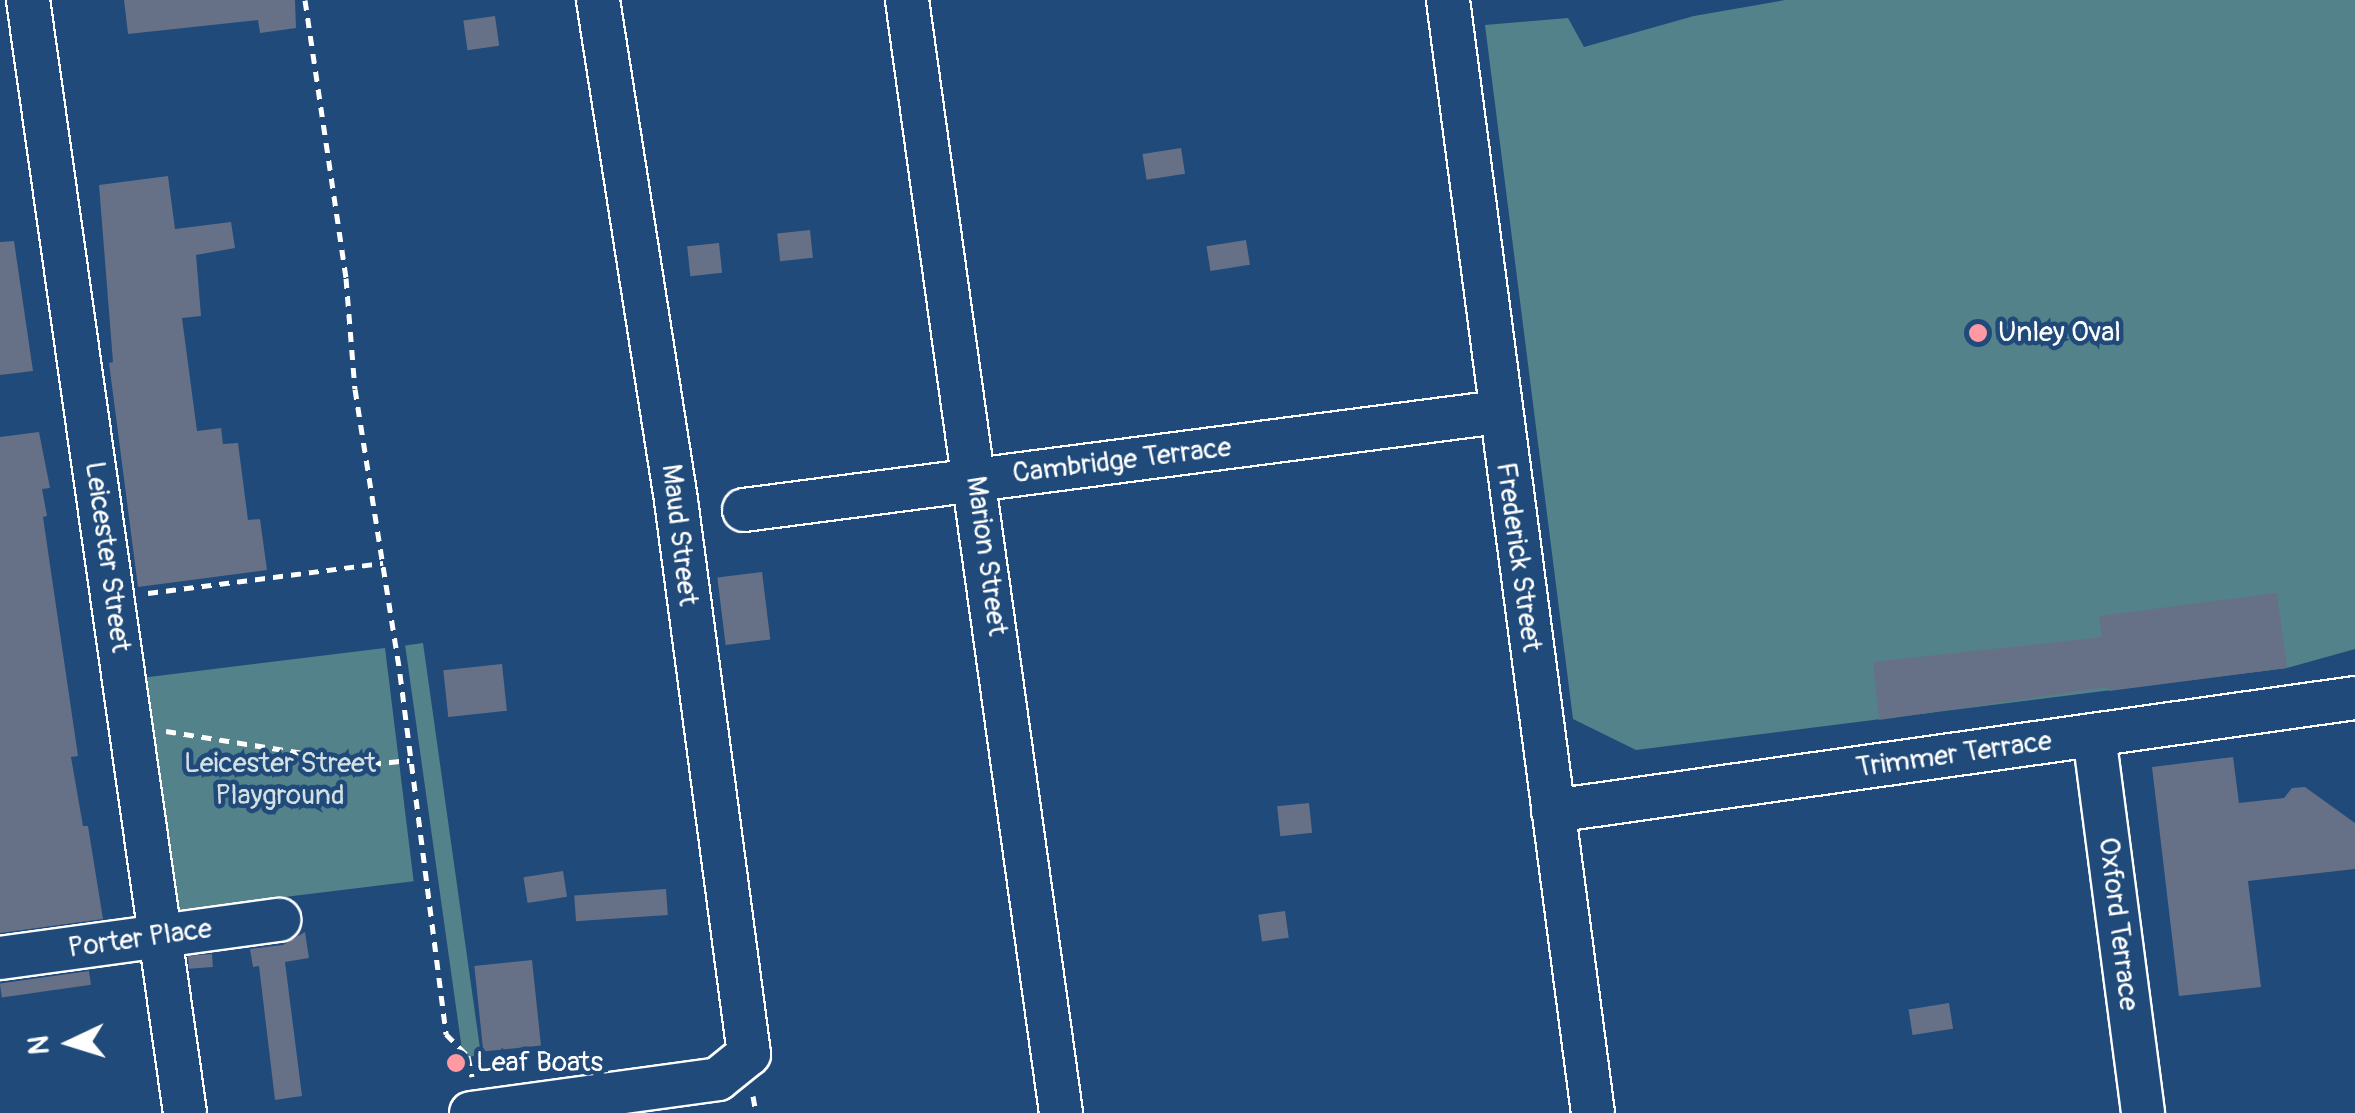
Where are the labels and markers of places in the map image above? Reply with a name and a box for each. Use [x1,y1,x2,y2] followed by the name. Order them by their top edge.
[1998,316,2121,350] place label: Unley Oval
[1967,322,1989,344] marker: Unley Oval
[476,1046,603,1080] place label: Leaf Boats
[445,1052,467,1074] marker: Leaf Boats

